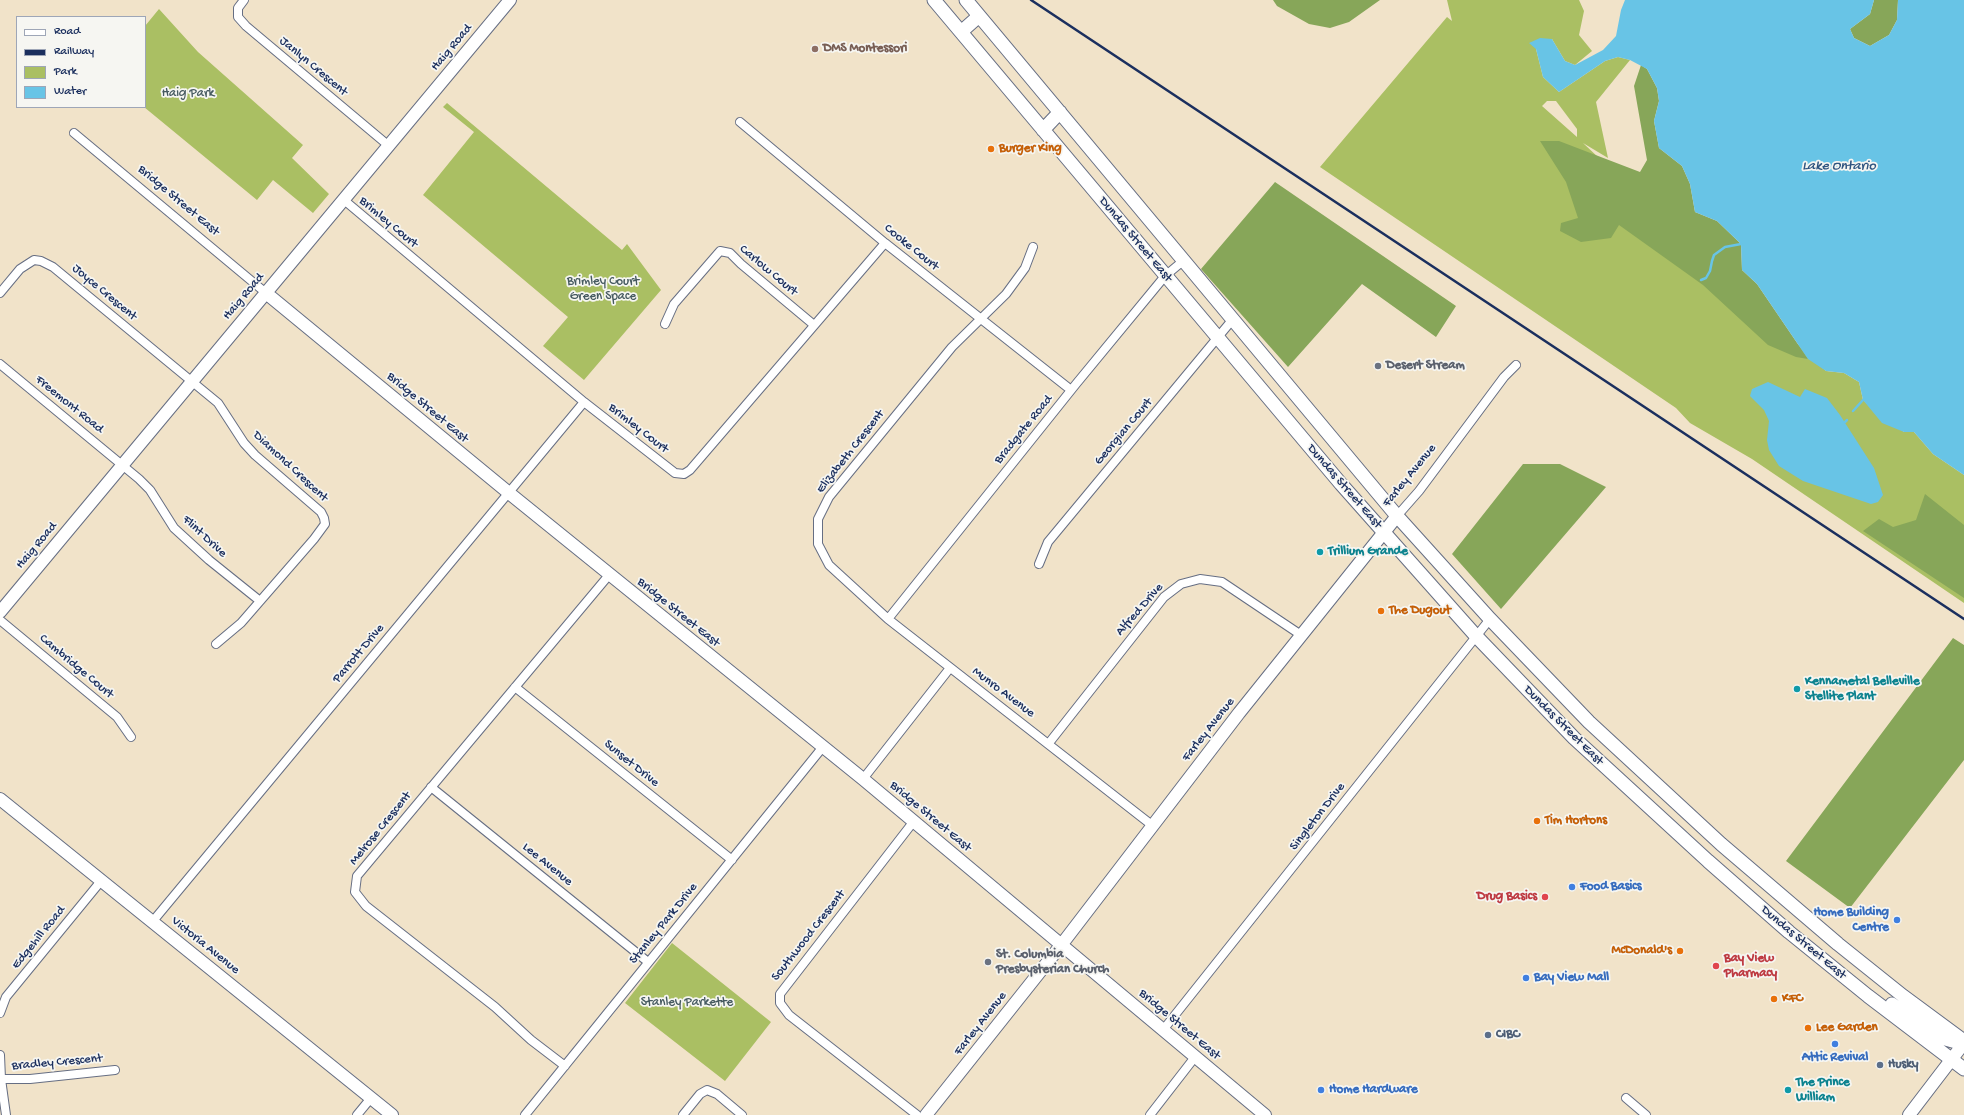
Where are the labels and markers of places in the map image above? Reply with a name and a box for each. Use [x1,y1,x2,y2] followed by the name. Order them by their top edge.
[823,41,907,57] place label: DMS Montessori
[810,44,820,54] marker: DMS Montessori
[999,141,1062,157] place label: Burger King
[986,144,996,154] marker: Burger King
[1386,358,1465,374] place label: Desert Stream
[1373,361,1383,371] marker: Desert Stream
[1328,544,1408,560] place label: Trillium Grande
[1315,547,1325,557] marker: Trillium Grande
[1389,603,1451,619] place label: The Dugout
[1376,606,1386,616] marker: The Dugout
[1805,674,1920,705] place label: Kennametal Belleville Stellite Plant
[1792,684,1802,694] marker: Kennametal Belleville Stellite Plant
[1545,813,1607,829] place label: Tim Hortons
[1532,816,1542,826] marker: Tim Hortons
[1580,879,1642,895] place label: Food Basics
[1567,882,1577,892] marker: Food Basics
[1477,889,1537,905] place label: Drug Basics
[1540,892,1550,902] marker: Drug Basics
[1813,905,1889,936] place label: Home Building Centre
[1892,915,1902,925] marker: Home Building Centre
[1611,943,1672,959] place label: McDonald's
[1675,946,1685,956] marker: McDonald's
[996,947,1109,978] place label: St. Columbia Presbysterian Church
[1724,951,1777,982] place label: Bay View Pharmacy
[983,957,993,967] marker: St. Columbia Presbysterian Church
[1711,961,1721,971] marker: Bay View Pharmacy
[1534,970,1609,986] place label: Bay View Mall
[1521,973,1531,983] marker: Bay View Mall
[1782,991,1803,1007] place label: KFC
[1769,994,1779,1004] marker: KFC
[1816,1020,1878,1036] place label: Lee Garden
[1803,1023,1813,1033] marker: Lee Garden
[1496,1027,1520,1043] place label: CIBC
[1483,1030,1493,1040] marker: CIBC
[1830,1039,1840,1049] marker: Attic Revival
[1802,1050,1868,1066] place label: Attic Revival
[1888,1057,1919,1073] place label: Husky
[1875,1060,1885,1070] marker: Husky
[1796,1075,1850,1106] place label: The Prince William
[1329,1082,1418,1098] place label: Home Hardware
[1316,1085,1326,1095] marker: Home Hardware
[1783,1085,1793,1095] marker: The Prince William

